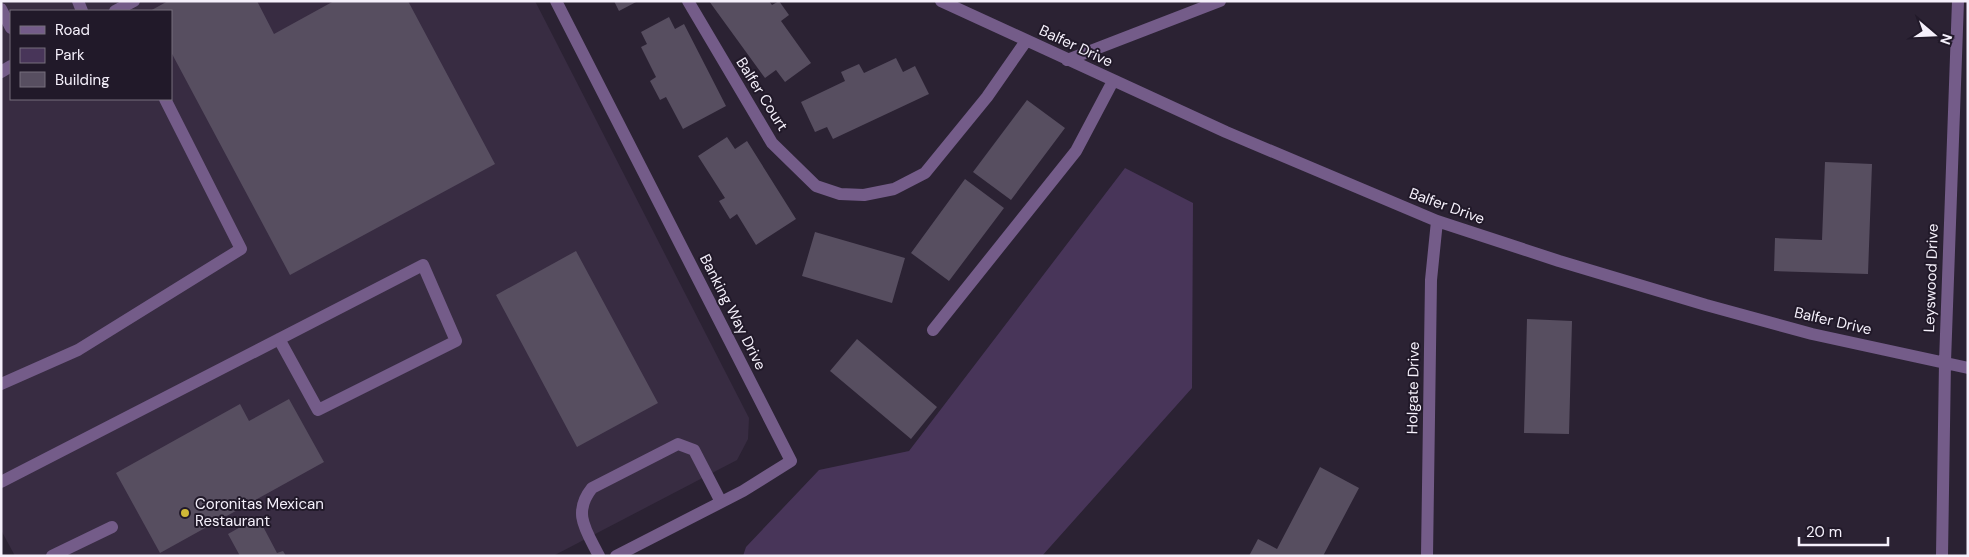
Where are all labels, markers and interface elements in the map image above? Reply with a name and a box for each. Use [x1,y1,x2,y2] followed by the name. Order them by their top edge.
[10,10,172,100] legend
[1909,10,1959,60] north arrow
[55,20,90,40] text: Road
[1036,20,1116,72] street label: Balfer Drive
[1936,31,1956,47] text: N
[55,45,85,65] text: Park
[732,53,793,135] street label: Balfer Court
[55,70,110,90] text: Building
[1406,183,1488,229] street label: Balfer Drive
[1919,223,1943,333] street label: Leyswood Drive
[695,251,771,373] street label: Banking Way Drive
[1792,302,1874,340] street label: Balfer Drive
[1402,342,1424,434] street label: Holgate Drive
[195,494,324,531] place label: Coronitas Mexican Restaurant
[179,507,191,519] marker: Coronitas Mexican Restaurant
[1799,514,1888,546] scale bar
[1806,522,1842,542] text: 20 m

